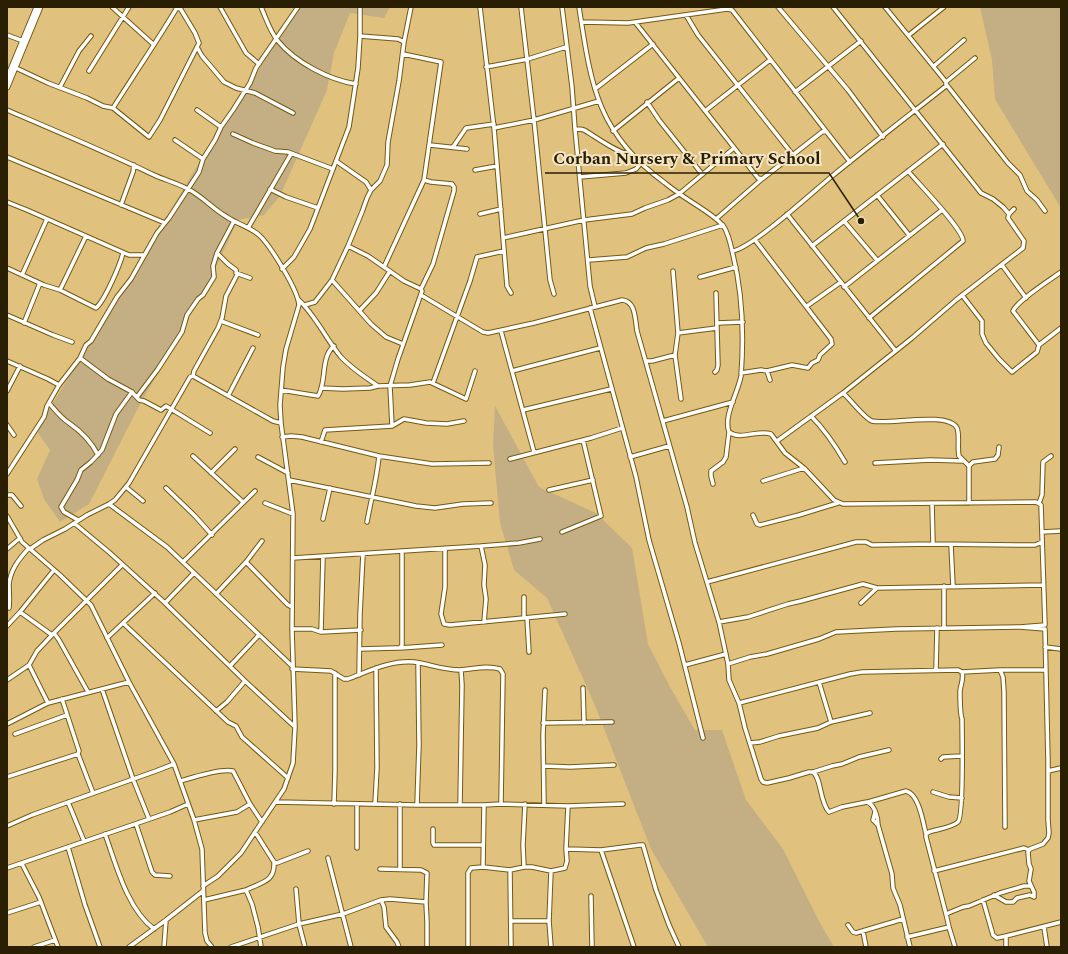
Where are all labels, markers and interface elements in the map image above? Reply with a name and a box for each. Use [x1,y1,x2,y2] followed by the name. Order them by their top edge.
[545,144,829,173] callout: Corban Nursery & Primary School
[553,146,821,172] text: Corban Nursery & Primary School

